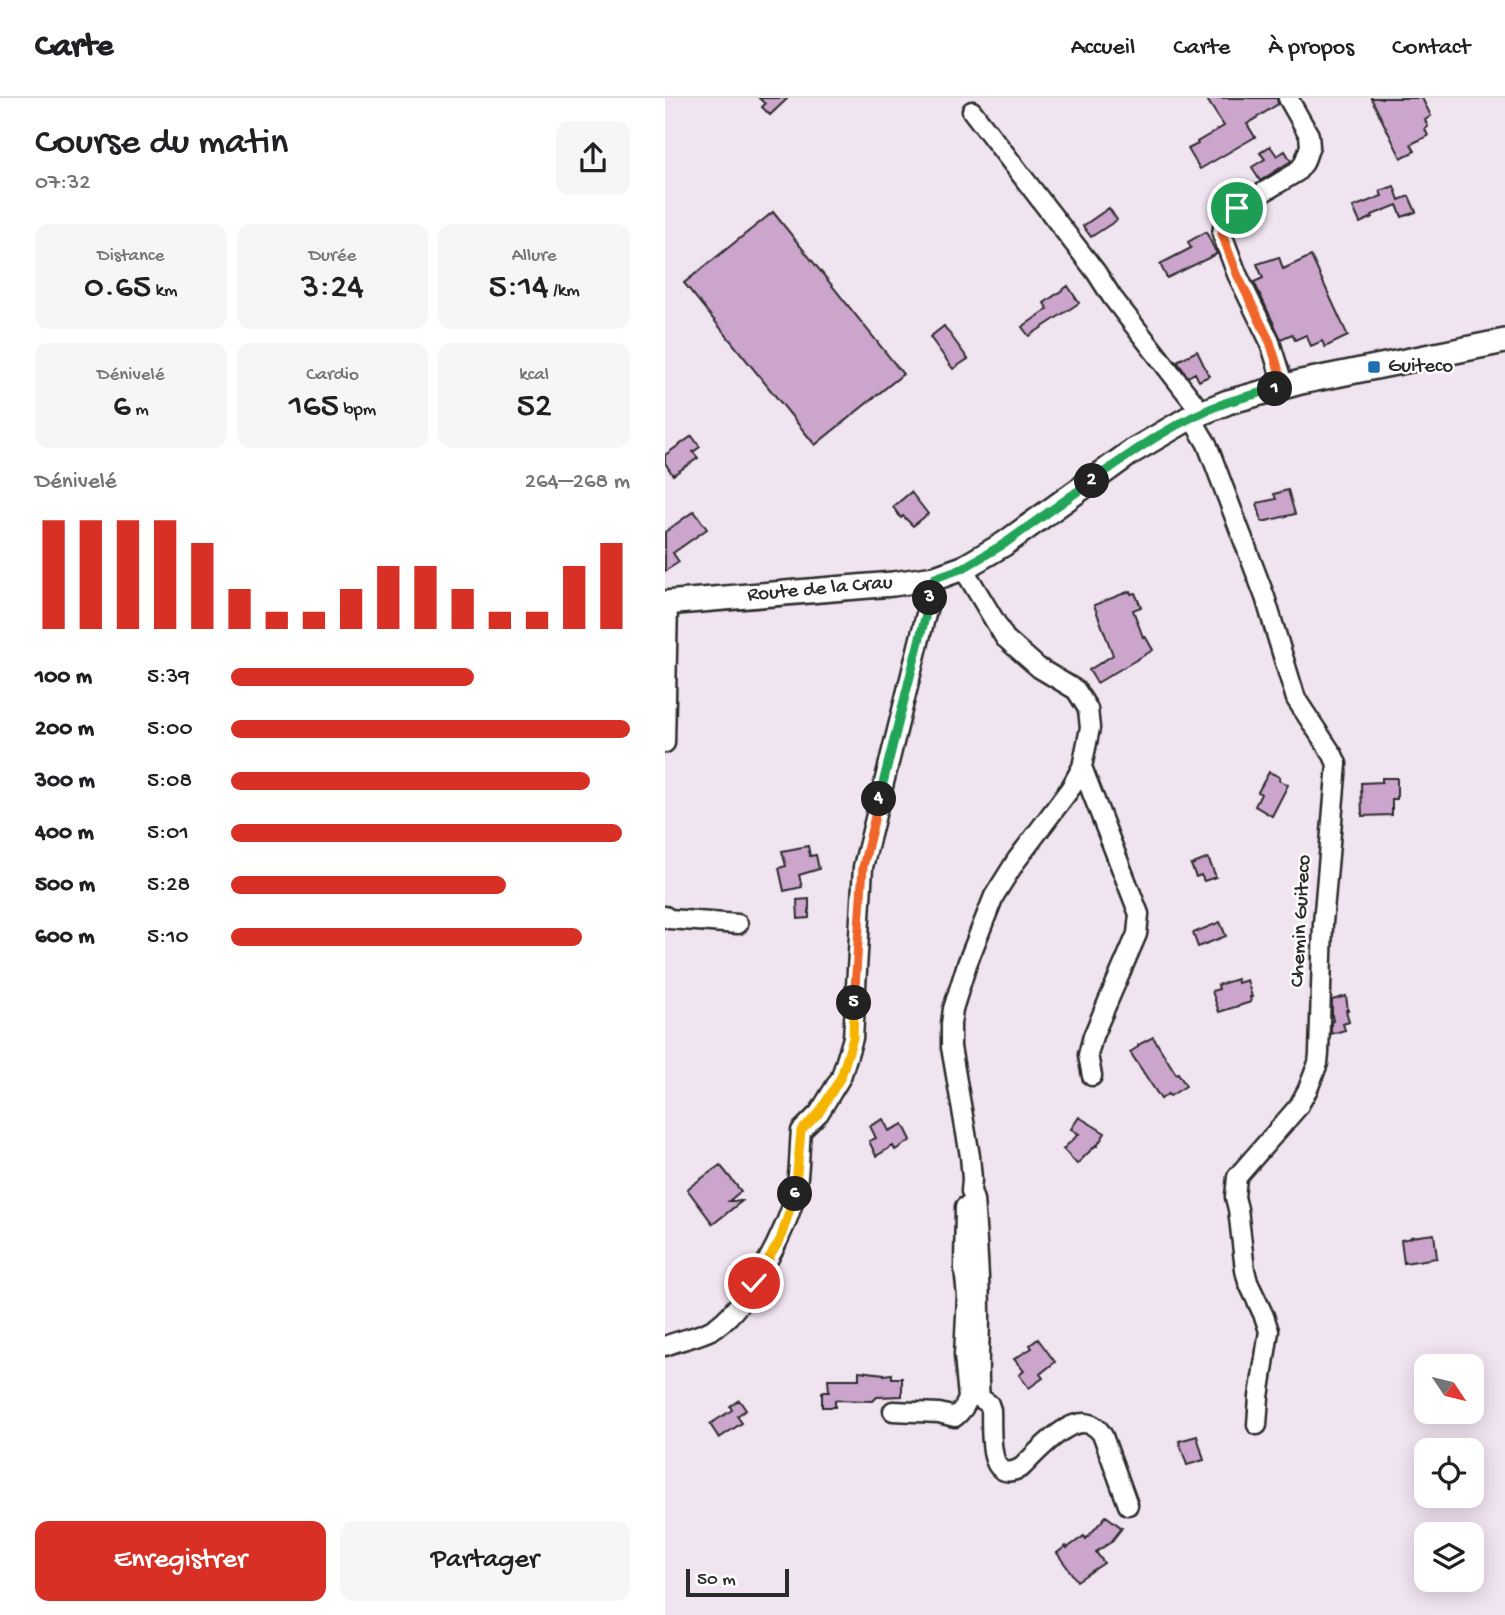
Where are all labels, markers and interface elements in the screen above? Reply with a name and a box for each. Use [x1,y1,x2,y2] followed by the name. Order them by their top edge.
[35,29,113,67] text: Carte
[1071,34,1135,63] text: Accueil
[1173,34,1230,63] text: Carte
[1268,34,1354,63] text: À propos
[1392,34,1470,63] text: Contact
[556,121,630,195] button: share
[35,122,288,166] text: Course du matin
[35,170,90,197] text: 07:32
[1207,178,1267,238] pin
[1218,189,1256,227] icon: arrive
[97,245,164,268] text: Distance
[309,245,356,268] text: Durée
[512,245,557,268] text: Allure
[84,268,151,309] text: 0.65
[301,268,364,309] text: 3:24
[489,268,549,309] text: 5:14
[151,280,178,303] text: km
[549,280,580,303] text: /km
[1388,355,1453,380] place label: Guiteco
[1366,359,1382,375] marker: Guiteco
[97,364,165,387] text: Dénivelé
[306,364,359,387] text: Cardio
[519,364,549,387] text: kcal
[1257,372,1293,406] pin: 1
[1271,377,1278,400] text: 1
[113,387,131,428] text: 6
[289,387,339,428] text: 165
[516,387,552,428] text: 52
[131,399,149,422] text: m
[339,399,376,422] text: bpm
[1075,464,1109,498] pin: 2
[35,469,117,496] text: Dénivelé
[525,469,630,496] text: 264–268 m
[1087,469,1096,492] text: 2
[746,571,894,609] street label: Route de la Crau
[912,580,947,616] pin: 3
[925,586,934,609] text: 3
[35,664,92,691] text: 100 m
[147,664,190,691] text: 5:39
[35,716,94,743] text: 200 m
[147,716,192,743] text: 5:00
[35,768,95,795] text: 300 m
[147,768,192,795] text: 5:08
[861,782,897,816] pin: 4
[874,787,883,810] text: 4
[35,820,94,847] text: 400 m
[147,820,189,847] text: 5:01
[1286,854,1318,988] street label: Chemin Guiteco
[35,872,95,899] text: 500 m
[147,872,190,899] text: 5:28
[35,924,95,951] text: 600 m
[147,924,189,951] text: 5:10
[837,986,871,1020] pin: 5
[849,991,859,1014] text: 5
[778,1176,813,1212] pin: 6
[790,1182,799,1205] text: 6
[724,1253,784,1313] pin
[735,1264,773,1302] icon: check
[1414,1354,1484,1424] north arrow
[1414,1354,1484,1592] map controls
[1414,1438,1484,1508] button: locate
[35,1521,326,1601] button: Enregistrer
[340,1521,630,1601] button: Partager
[1414,1522,1484,1592] button: layers
[686,1566,789,1598] scale bar
[697,1569,736,1592] text: 50 m

